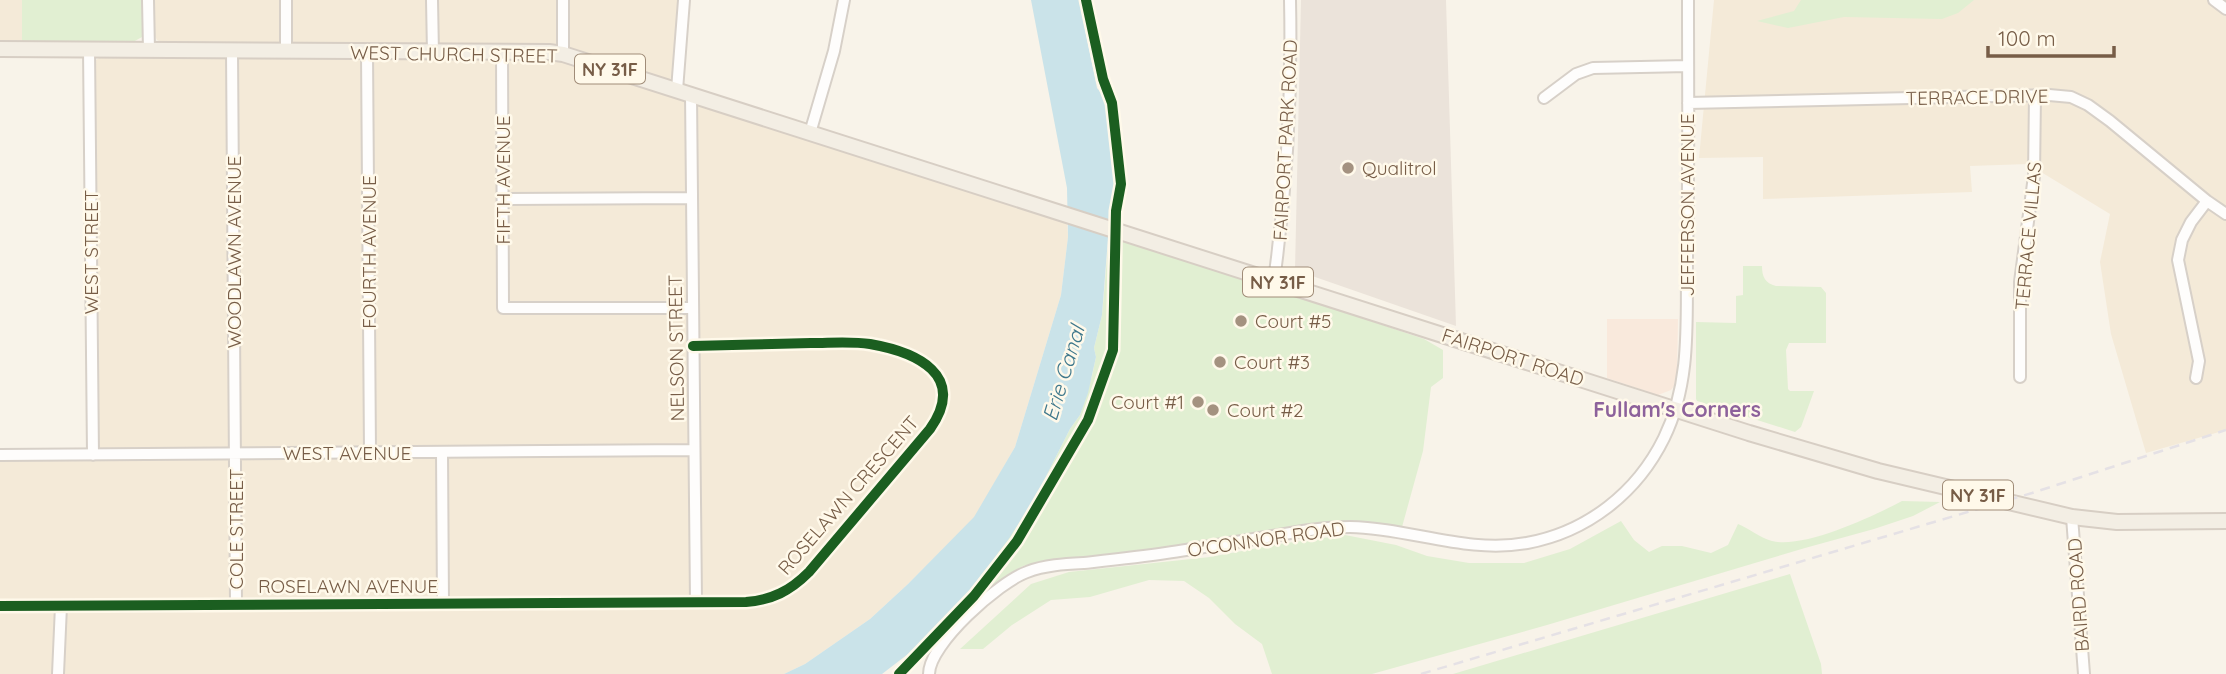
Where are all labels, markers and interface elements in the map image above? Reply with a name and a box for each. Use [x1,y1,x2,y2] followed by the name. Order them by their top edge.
[1988,14,2114,58] scale bar
[1998,25,2056,51] text: 100 m
[1268,39,1302,241] street label: FAIRPORT PARK ROAD
[350,40,558,68] street label: WEST CHURCH STREET
[575,55,645,84] road number: NY 31F
[1905,84,2049,110] street label: TERRACE DRIVE
[1675,113,1699,297] street label: JEFFERSON AVENUE
[491,115,515,245] street label: FIFTH AVENUE
[222,156,246,348] street label: WOODLAWN AVENUE
[1362,156,1437,180] place label: Qualitrol
[1340,160,1356,176] marker: Qualitrol
[2010,161,2046,311] street label: TERRACE VILLAS
[357,175,381,329] street label: FOURTH AVENUE
[79,190,103,314] street label: WEST STREET
[1243,268,1313,296] road number: NY 31F
[663,274,689,422] street label: NELSON STREET
[1255,309,1331,333] place label: Court #5
[1233,313,1249,329] marker: Court #5
[1036,320,1090,424] water label: Erie Canal
[1439,323,1587,391] street label: FAIRPORT ROAD
[1234,350,1310,374] place label: Court #3
[1212,354,1228,370] marker: Court #3
[1111,390,1184,414] place label: Court #1
[1190,394,1206,410] marker: Court #1
[1593,396,1761,422] district label: Fullam's Corners
[1227,398,1304,422] place label: Court #2
[1205,402,1221,418] marker: Court #2
[772,411,924,579] street label: ROSELAWN CRESCENT
[283,441,411,465] street label: WEST AVENUE
[224,469,248,590] street label: COLE STREET
[1943,480,2013,509] road number: NY 31F
[1186,516,1346,562] street label: O'CONNOR ROAD
[2062,537,2094,653] street label: BAIRD ROAD
[258,574,438,598] street label: ROSELAWN AVENUE

